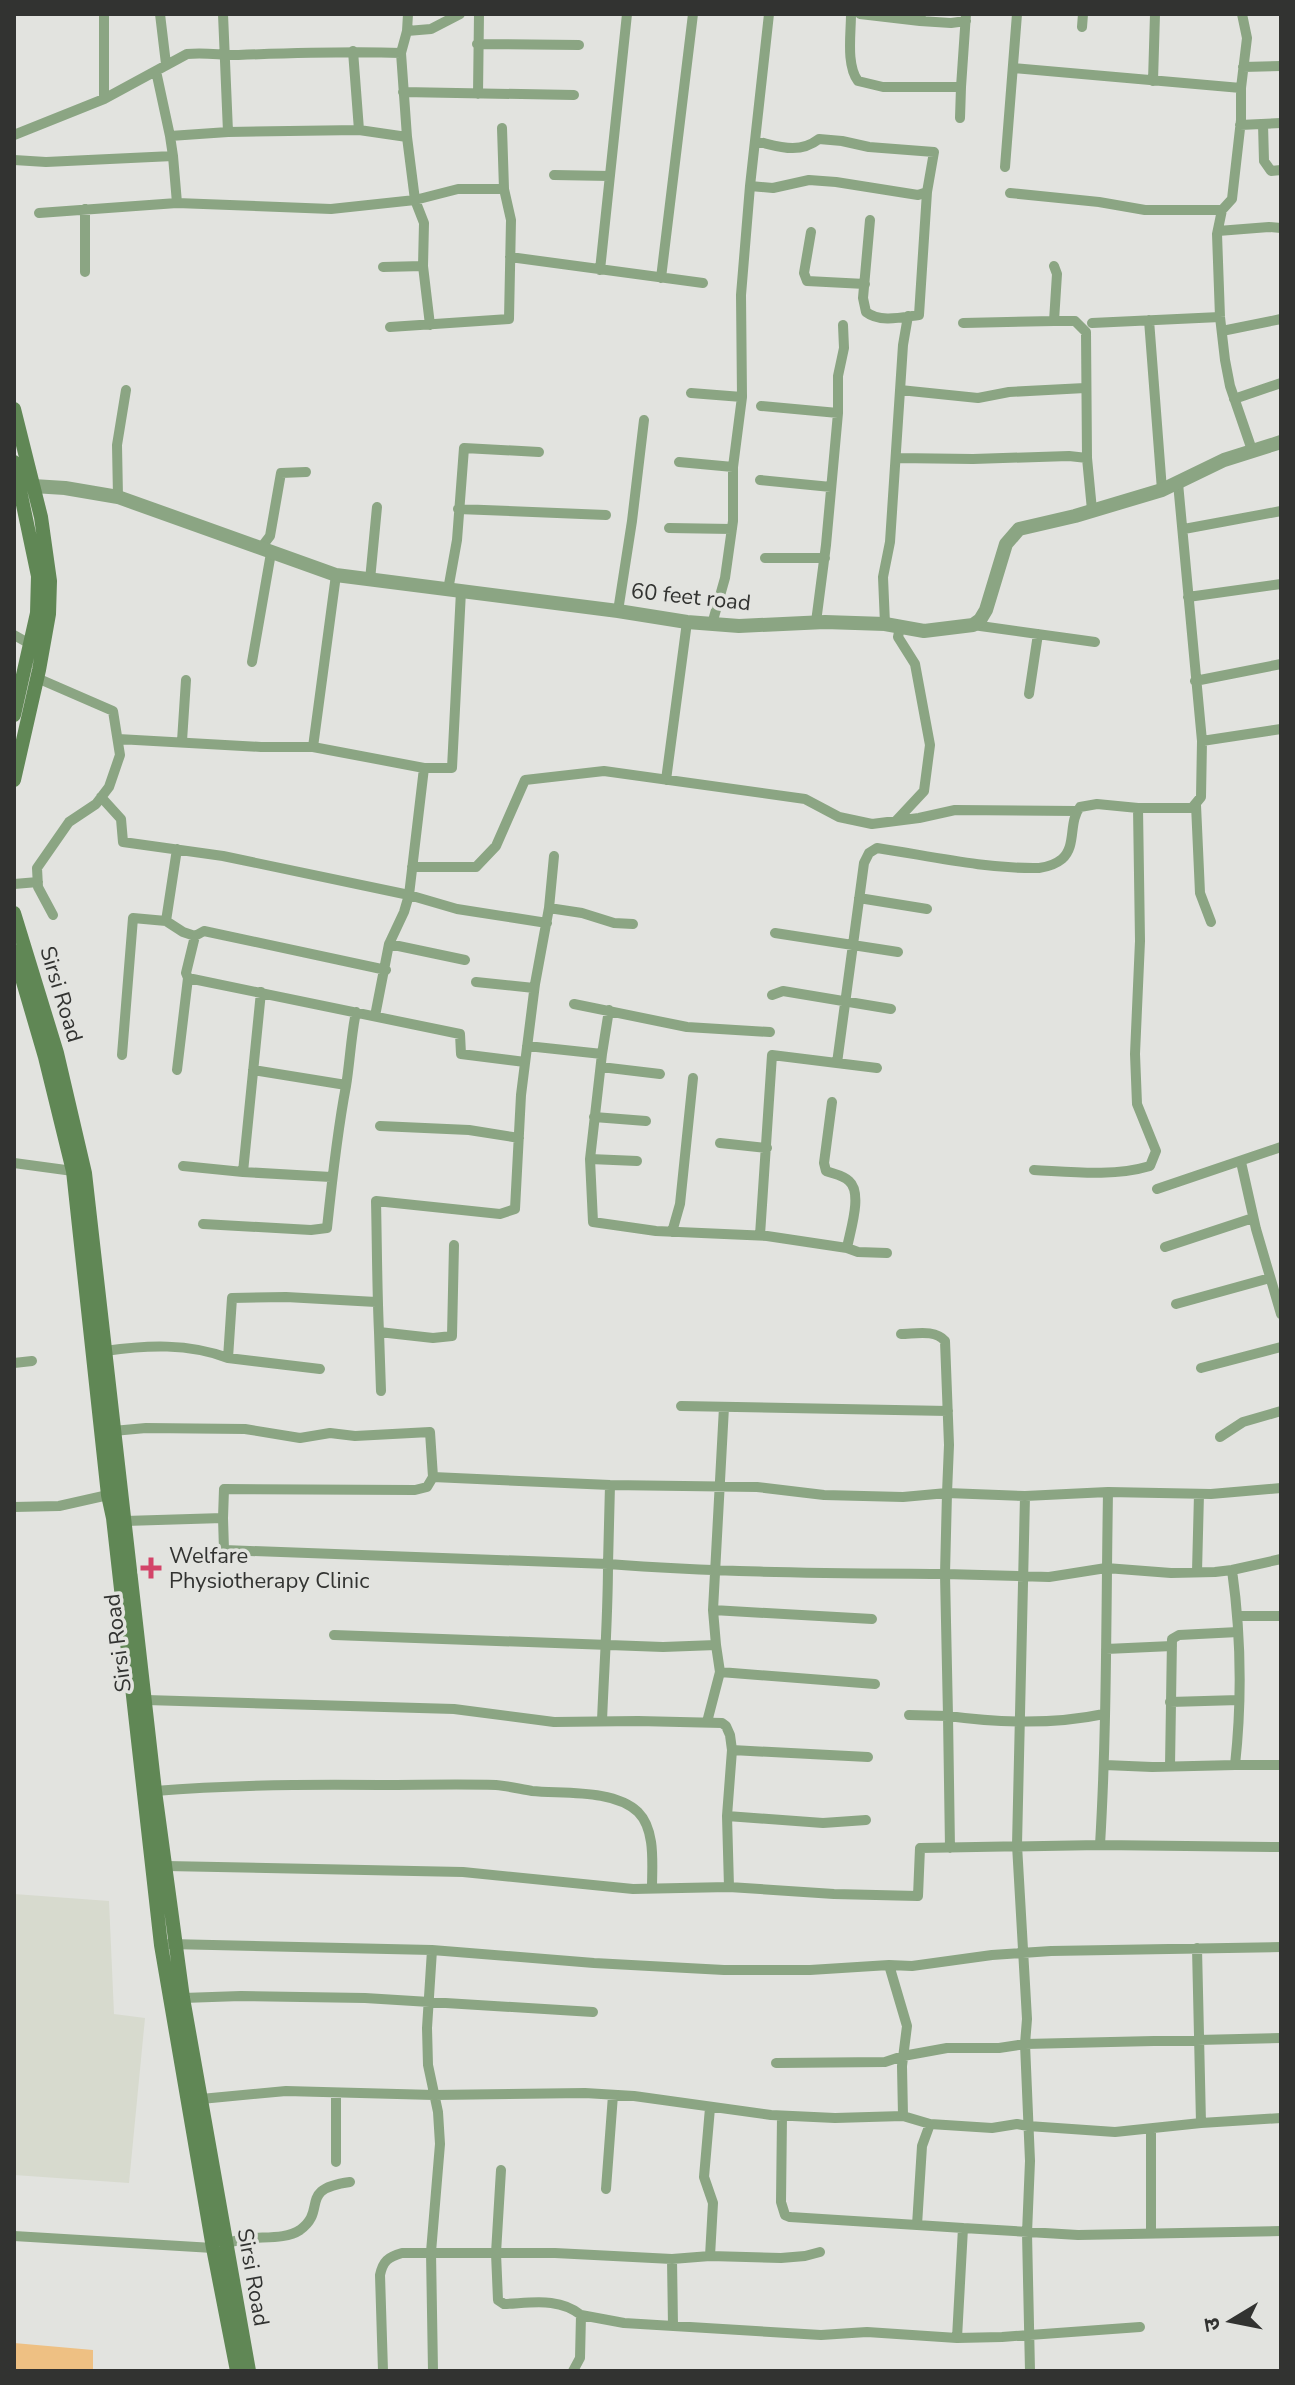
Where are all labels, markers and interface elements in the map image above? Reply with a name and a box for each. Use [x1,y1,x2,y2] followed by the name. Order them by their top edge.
[630,576,752,618] street label: 60 feet road
[32,943,90,1046] street label: Sirsi Road
[169,1541,369,1596] place label: Welfare Physiotherapy Clinic
[140,1557,162,1579] marker: Welfare Physiotherapy Clinic
[97,1592,139,1694] street label: Sirsi Road
[230,2226,276,2328] street label: Sirsi Road
[1191,2281,1271,2361] north arrow
[1196,2314,1228,2333] text: उ

